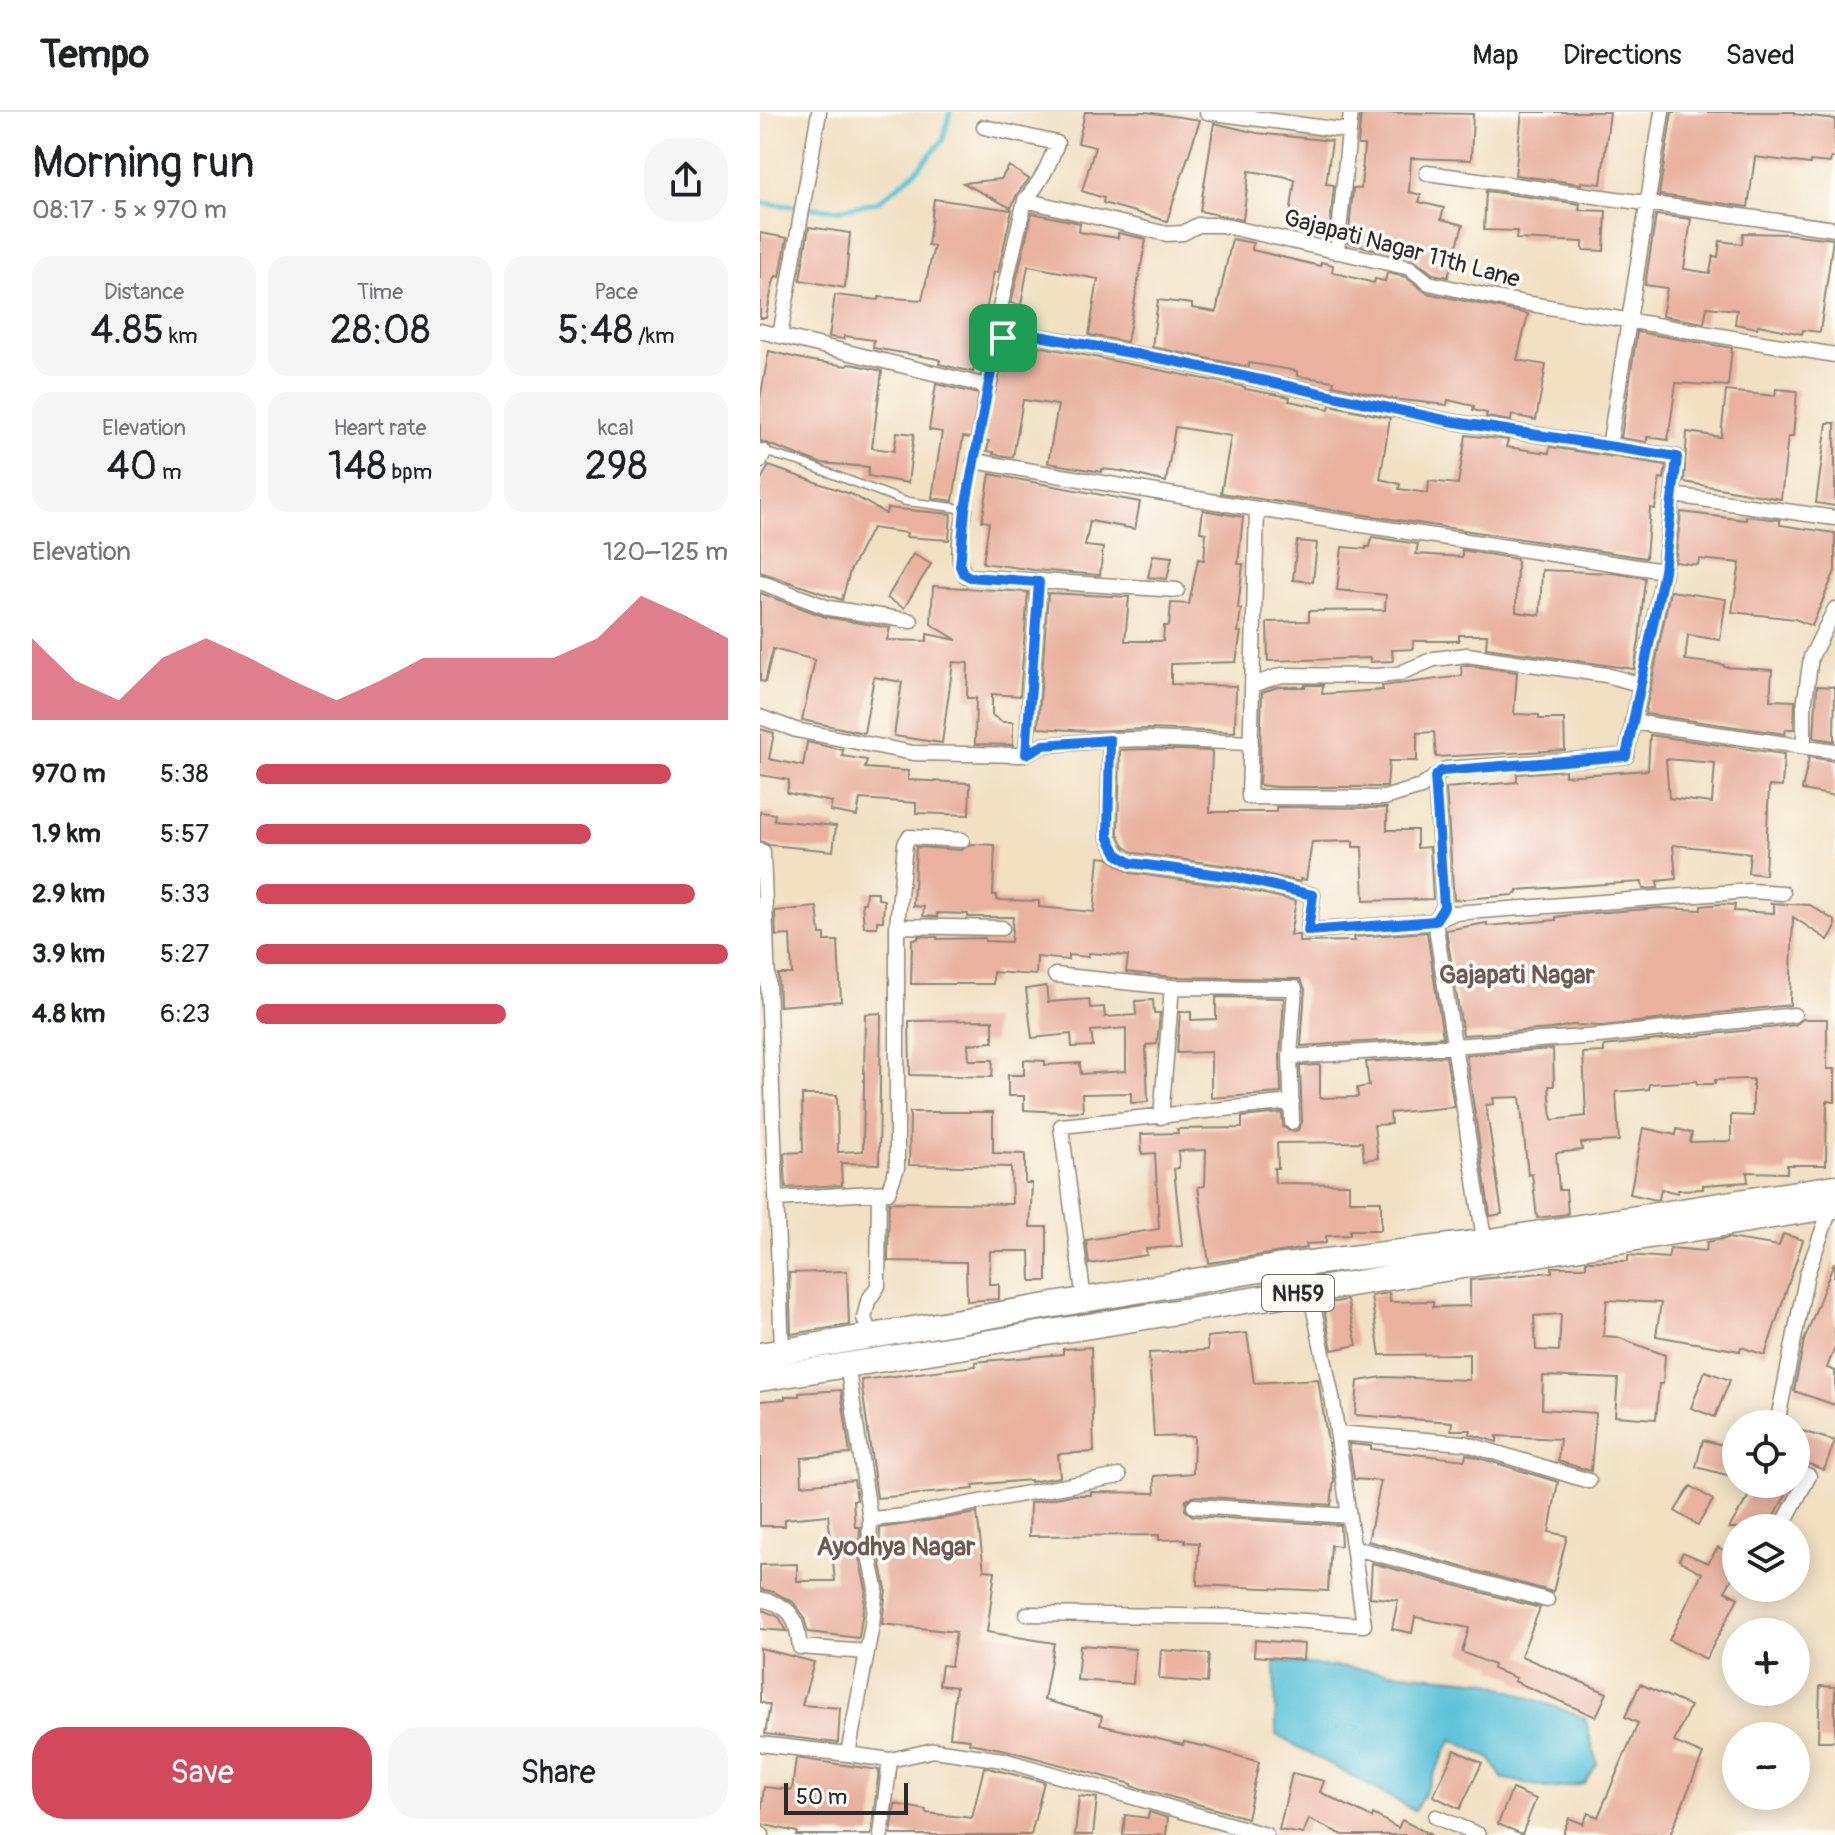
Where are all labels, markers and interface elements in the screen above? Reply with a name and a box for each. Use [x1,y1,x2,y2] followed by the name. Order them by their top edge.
[40,31,149,79] text: Tempo
[1472,38,1519,73] text: Map
[1563,38,1682,73] text: Directions
[1726,38,1795,73] text: Saved
[32,136,255,191] text: Morning run
[644,138,728,222] button: share
[32,194,227,226] text: 08:17 · 5 × 970 m
[1281,203,1523,294] street label: Gajapati Nagar 11th Lane
[104,278,184,306] text: Distance
[357,278,403,306] text: Time
[594,278,638,306] text: Pace
[969,304,1037,372] pin
[90,306,164,355] text: 4.85
[330,306,430,355] text: 28:08
[557,306,633,355] text: 5:48
[981,316,1025,360] icon: arrive
[164,322,198,350] text: km
[633,322,675,350] text: /km
[102,414,186,442] text: Elevation
[334,414,426,442] text: Heart rate
[598,414,634,442] text: kcal
[107,442,157,491] text: 40
[328,442,387,491] text: 148
[584,442,648,491] text: 298
[157,458,181,486] text: m
[387,458,432,486] text: bpm
[32,536,131,568] text: Elevation
[603,536,728,568] text: 120–125 m
[32,758,106,790] text: 970 m
[160,758,209,790] text: 5:38
[32,818,101,850] text: 1.9 km
[160,818,209,850] text: 5:57
[32,878,105,910] text: 2.9 km
[160,878,210,910] text: 5:33
[32,938,105,970] text: 3.9 km
[160,938,209,970] text: 5:27
[1439,959,1596,991] district label: Gajapati Nagar
[32,998,105,1030] text: 4.8 km
[160,998,210,1030] text: 6:23
[1262,1275,1334,1311] road number: NH59
[1722,1410,1810,1810] map controls
[1722,1410,1810,1498] button: locate
[1722,1514,1810,1602] button: layers
[817,1531,976,1563] district label: Ayodhya Nagar
[1722,1618,1810,1706] button: +
[1722,1722,1810,1810] button: −
[32,1727,372,1819] button: Save
[388,1727,728,1819] button: Share
[784,1779,908,1815] scale bar
[796,1783,847,1811] text: 50 m

